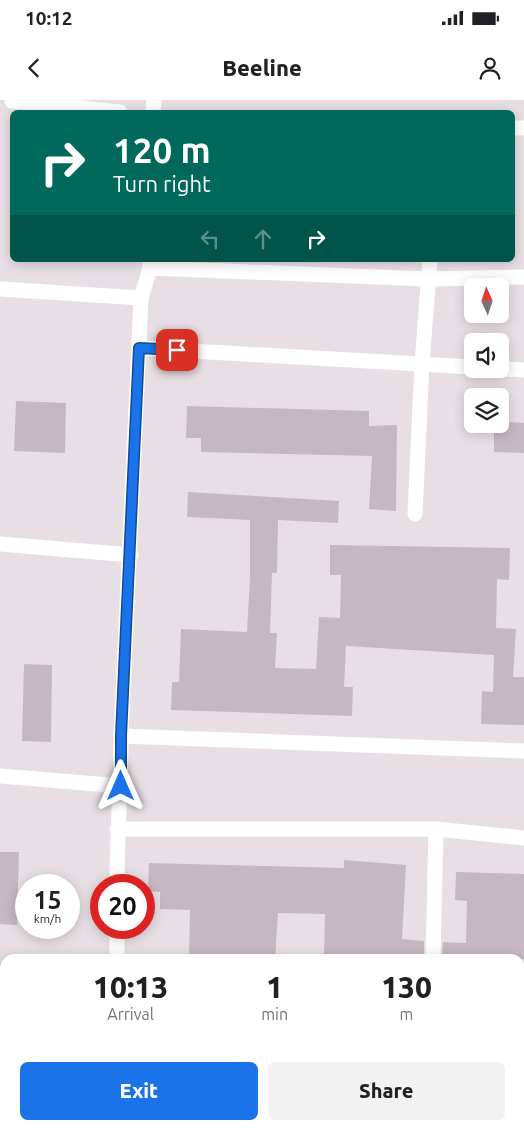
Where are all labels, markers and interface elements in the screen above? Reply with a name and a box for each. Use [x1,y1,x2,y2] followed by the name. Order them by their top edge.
[25,7,73,29] text: 10:12
[20,54,48,82] icon: back
[476,54,504,82] icon: person
[222,55,302,80] text: Beeline
[30,130,95,195] icon: right
[113,130,211,170] text: 120 m
[113,171,211,196] text: Turn right
[196,225,224,253] icon: left
[249,225,277,253] icon: ahead
[302,225,330,253] icon: right
[464,278,509,322] north arrow
[464,278,509,433] map controls
[156,329,198,371] pin
[464,333,509,378] button: sound
[163,336,191,364] icon: arrive
[464,388,509,433] button: layers
[94,759,146,811] position arrow
[90,874,155,939] speed limit sign: 20
[33,886,62,914] text: 15
[34,912,61,925] text: km/h
[93,970,168,1004] text: 10:13
[266,970,283,1004] text: 1
[381,970,432,1004] text: 130
[107,1005,154,1023] text: Arrival
[261,1005,288,1023] text: min
[400,1005,413,1023] text: m
[20,1062,258,1120] button: Exit
[268,1062,505,1120] button: Share

